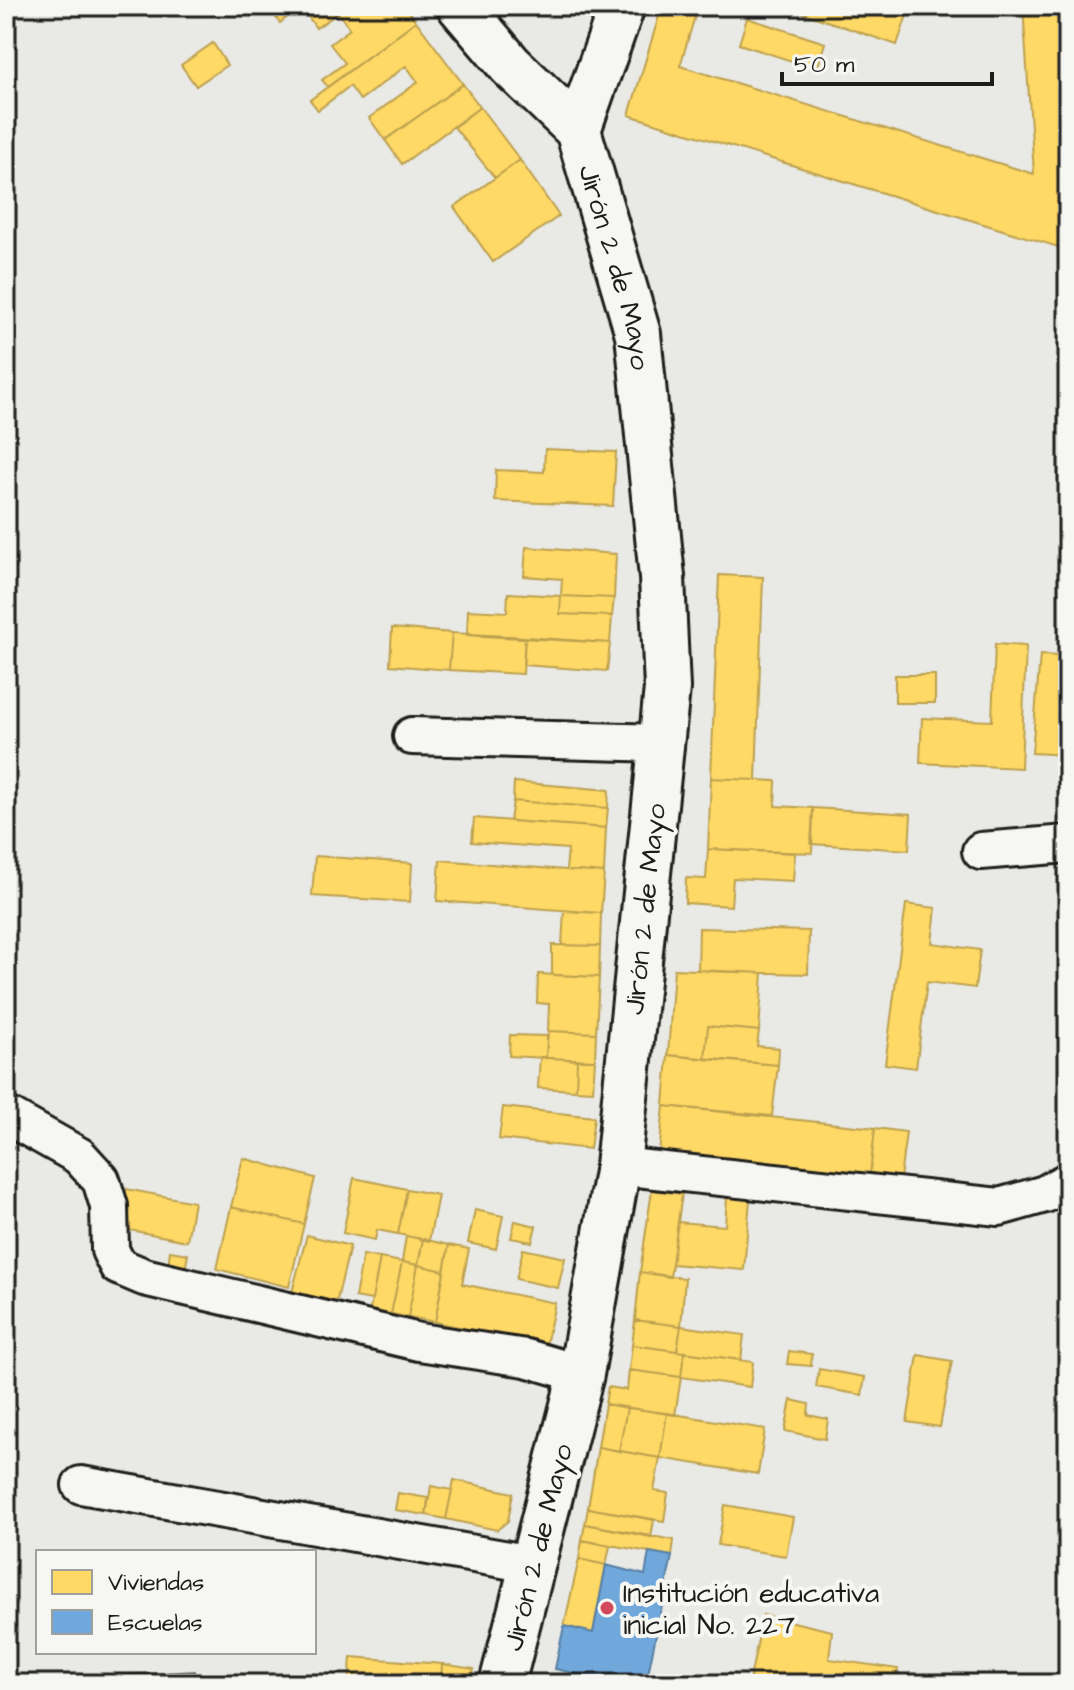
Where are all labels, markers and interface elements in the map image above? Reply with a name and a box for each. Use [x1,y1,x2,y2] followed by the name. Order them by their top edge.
[782,36,992,86] scale bar
[794,48,855,82] text: 50 m
[568,160,659,372] street label: Jirón 2 de Mayo
[615,801,678,1017] street label: Jirón 2 de Mayo
[494,1440,585,1655] street label: Jirón 2 de Mayo
[36,1550,316,1654] legend
[108,1566,204,1600] text: Viviendas
[623,1574,879,1645] place label: Institución educativa inicial No. 227
[598,1599,616,1617] marker: Institución educativa inicial No. 227
[108,1606,203,1640] text: Escuelas

